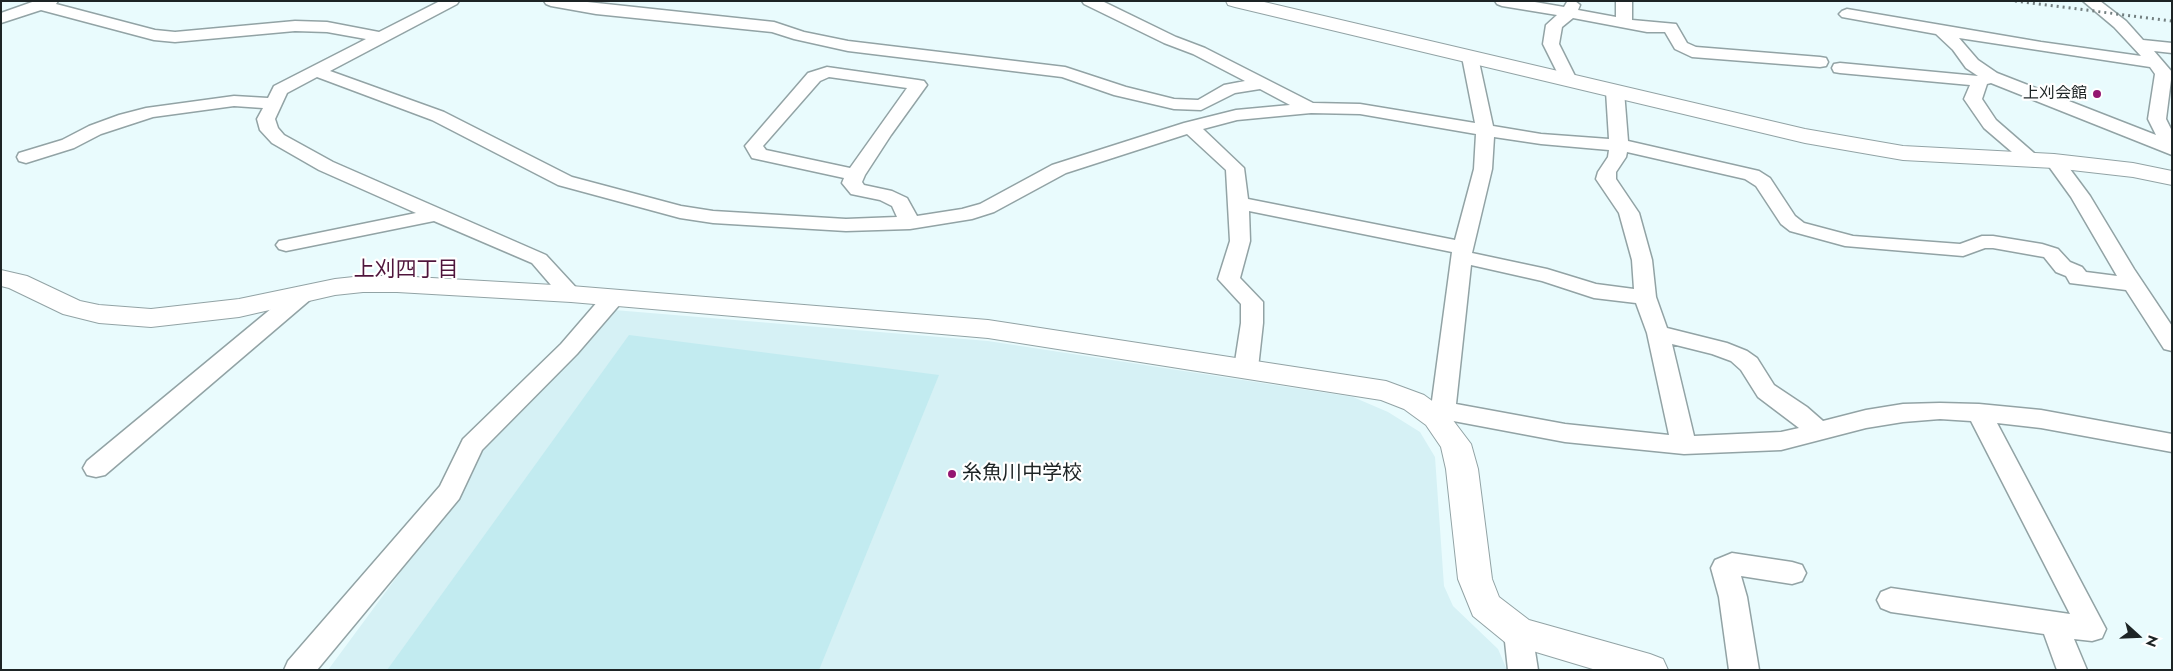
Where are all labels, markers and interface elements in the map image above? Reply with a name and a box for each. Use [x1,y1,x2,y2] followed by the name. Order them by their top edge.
[2023,84,2087,104] place label: 上刈会館
[2091,88,2103,100] marker: 上刈会館
[354,258,458,284] district label: 上刈四丁目
[962,462,1082,486] place label: 糸魚川中学校
[946,468,958,480] marker: 糸魚川中学校
[2113,611,2163,661] north arrow
[2141,632,2163,650] text: N

